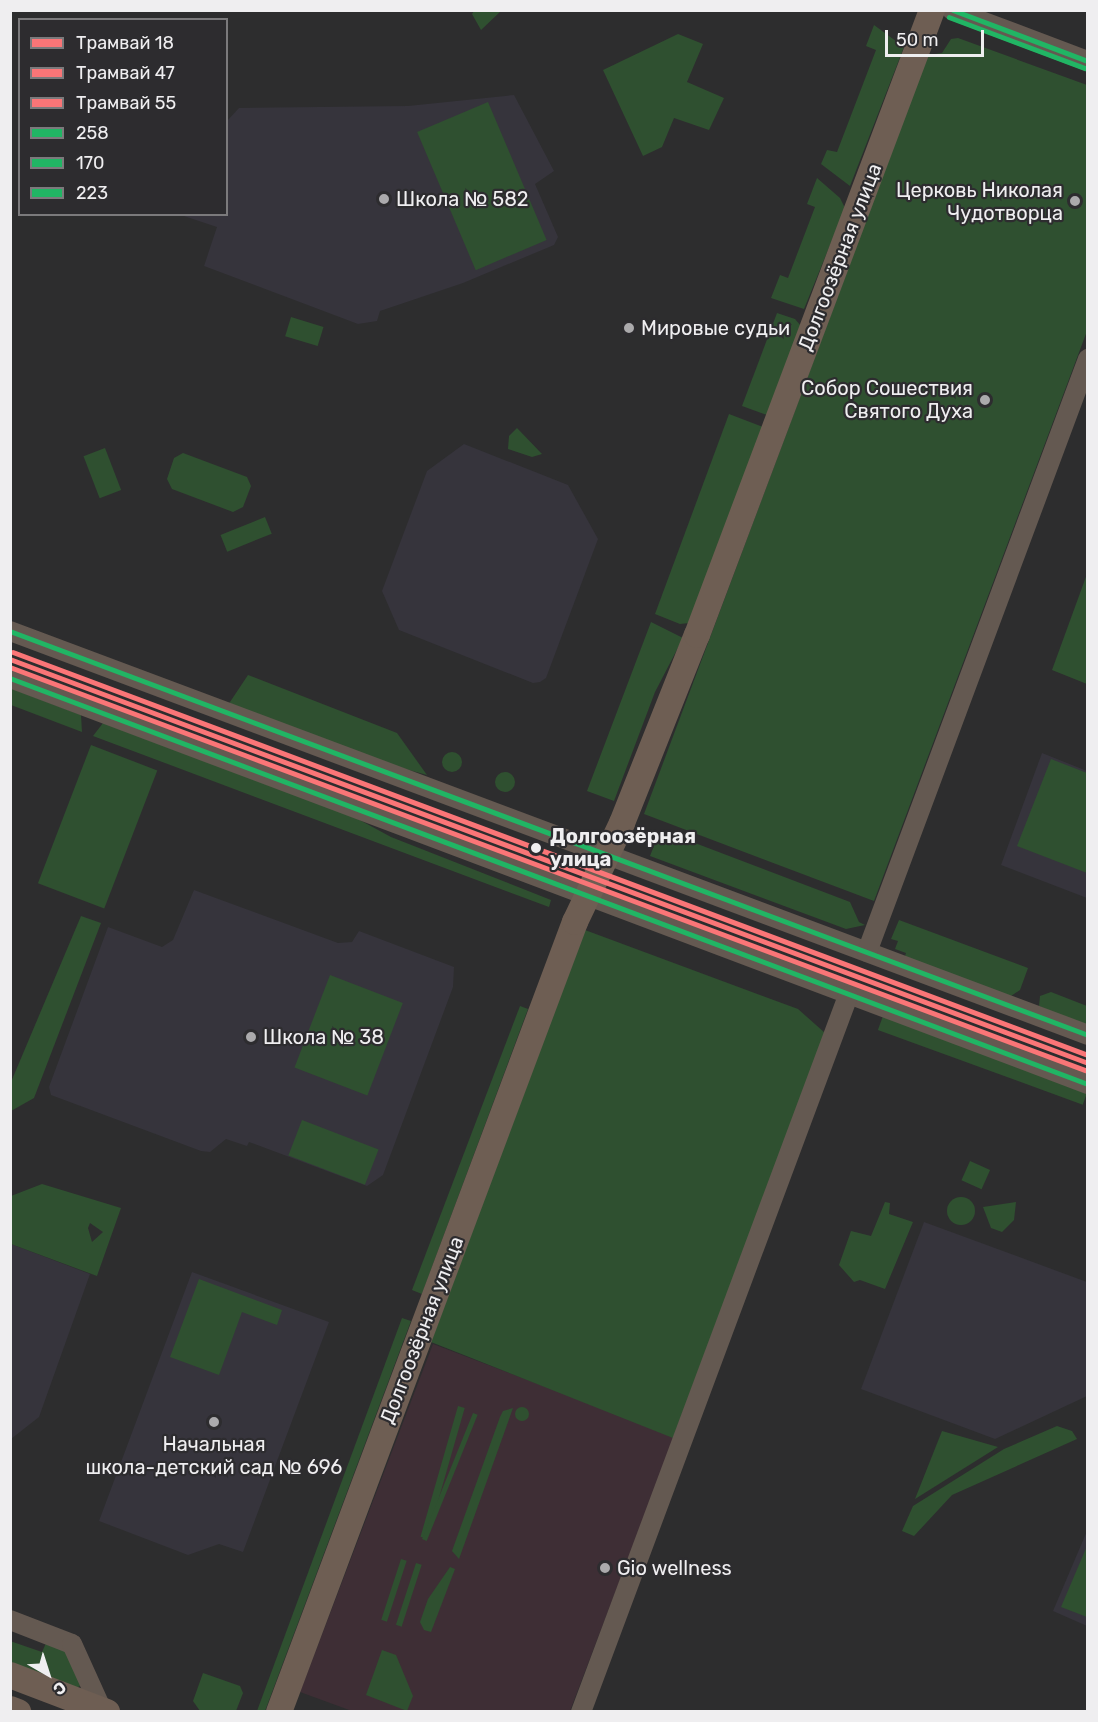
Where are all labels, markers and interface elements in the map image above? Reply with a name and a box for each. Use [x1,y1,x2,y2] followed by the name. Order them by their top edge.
[18,18,228,216] legend
[888,18,987,56] scale bar
[896,29,939,51] text: 50 m
[76,32,174,54] text: Трамвай 18
[76,62,175,84] text: Трамвай 47
[76,92,176,114] text: Трамвай 55
[76,122,109,144] text: 258
[76,152,104,174] text: 170
[793,160,887,354] street label: Долгоозёрная улица
[896,178,1063,225] place label: Церковь Николая Чудотворца
[76,182,108,204] text: 223
[396,187,529,211] place label: Школа № 582
[377,192,391,206] marker: Школа № 582
[1068,194,1082,208] marker: Церковь Николая Чудотворца
[641,316,790,340] place label: Мировые судьи
[622,321,636,335] marker: Мировые судьи
[801,376,973,423] place label: Собор Сошествия Святого Духа
[978,393,992,407] marker: Собор Сошествия Святого Духа
[550,825,696,872] place label: Долгоозёрная улица
[527,839,545,857] marker: Долгоозёрная улица
[263,1025,384,1049] place label: Школа № 38
[244,1030,258,1044] marker: Школа № 38
[375,1233,469,1427] street label: Долгоозёрная улица
[207,1415,221,1429] marker: Начальная школа-детский сад № 696
[86,1432,342,1479] place label: Начальная школа-детский сад № 696
[617,1556,732,1580] place label: Gio wellness
[598,1561,612,1575] marker: Gio wellness
[18,1644,78,1704] north arrow
[49,1677,70,1699] text: С

